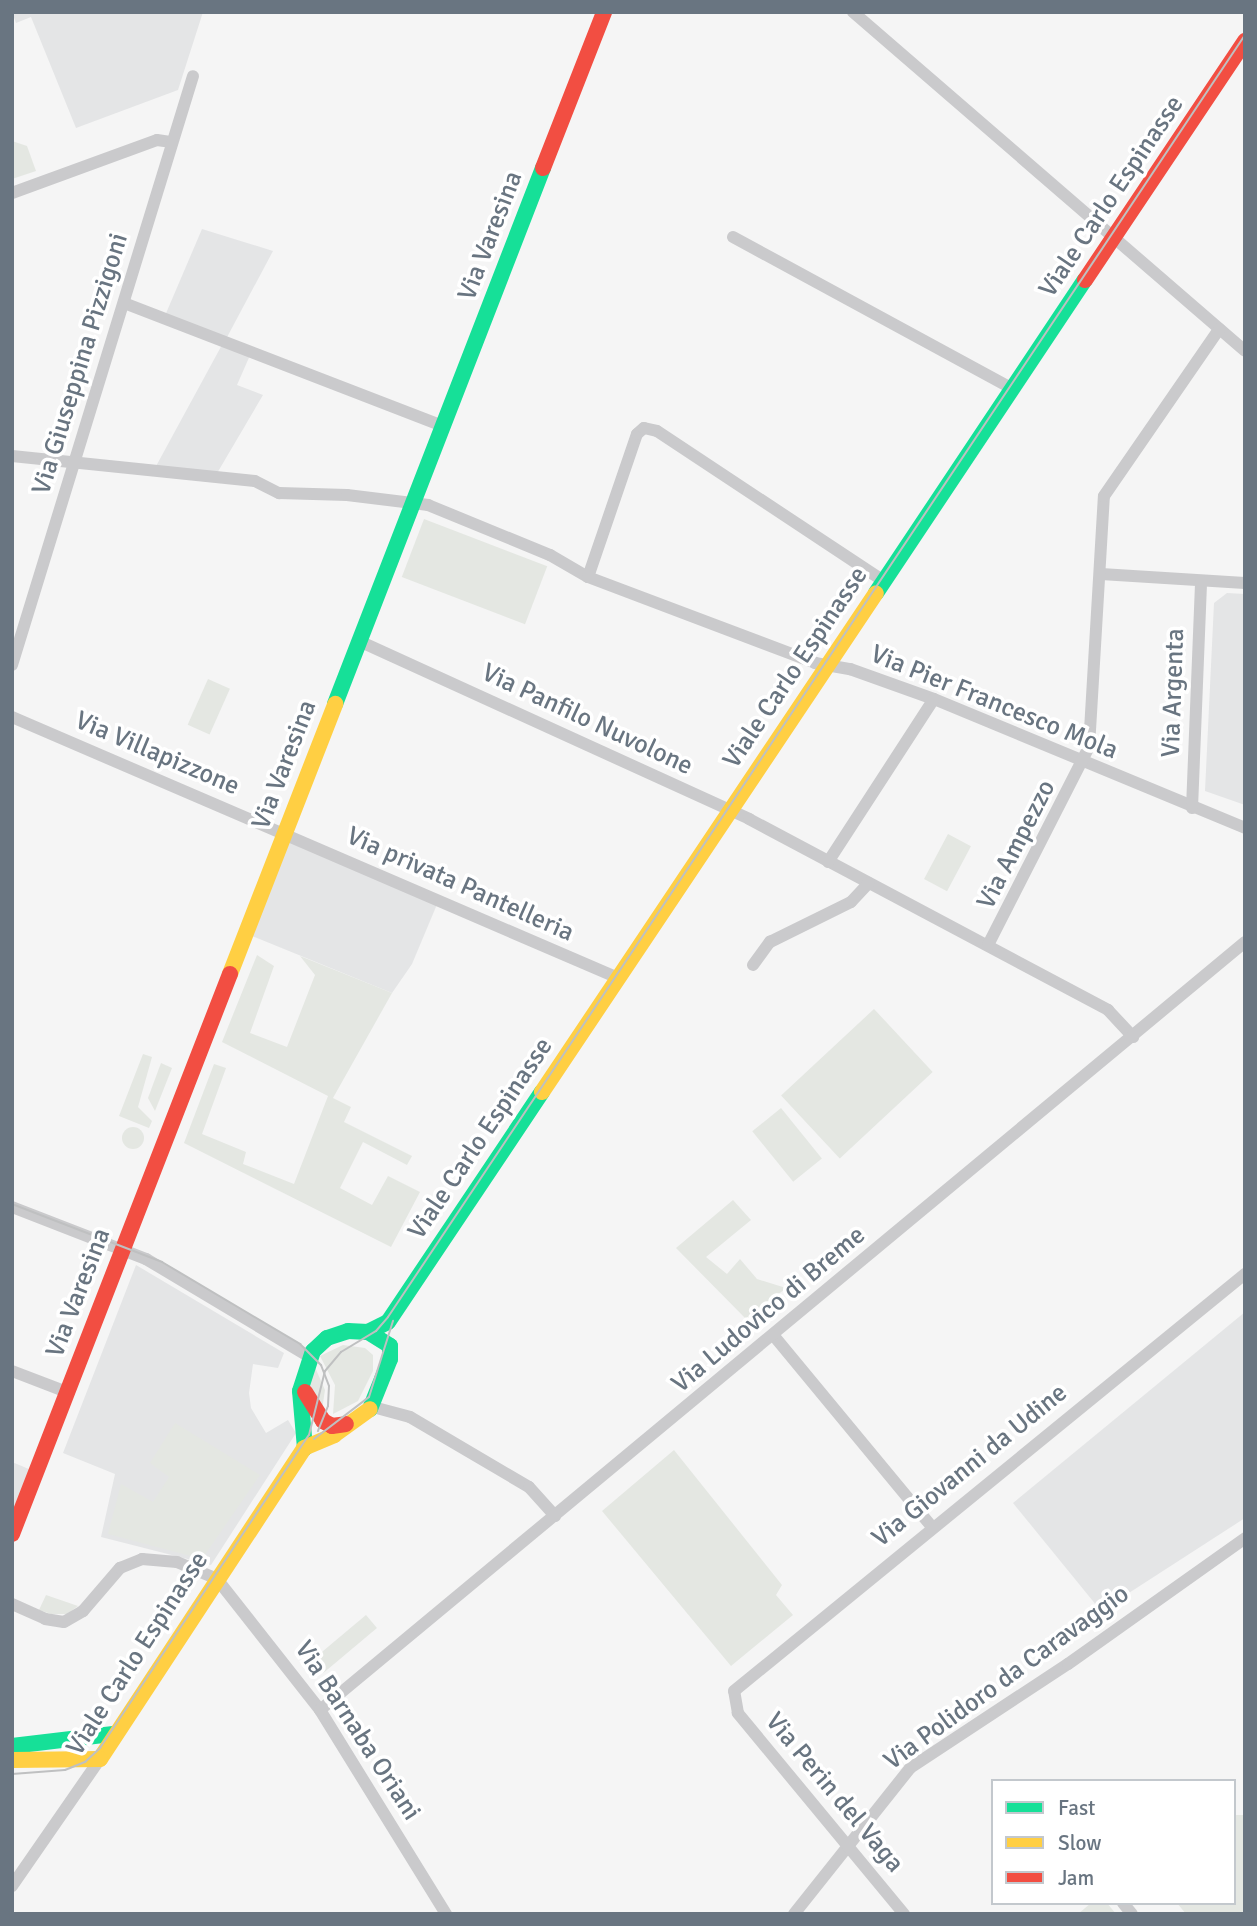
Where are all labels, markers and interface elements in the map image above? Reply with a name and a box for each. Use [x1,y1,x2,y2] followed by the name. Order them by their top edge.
[1033,90,1191,304] street label: Viale Carlo Espinasse
[452,167,530,305] street label: Via Varesina
[26,230,136,498] street label: Via Giuseppina Pizzigoni
[717,561,875,775] street label: Viale Carlo Espinasse
[1156,628,1192,758] street label: Via Argenta
[866,639,1122,767] street label: Via Pier Francesco Mola
[477,657,697,783] street label: Via Panfilo Nuvolone
[246,696,324,834] street label: Via Varesina
[70,705,244,803] street label: Via Villapizzone
[971,775,1063,915] street label: Via Ampezzo
[341,821,579,949] street label: Via privata Pantelleria
[402,1032,560,1246] street label: Viale Carlo Espinasse
[666,1220,872,1400] street label: Via Ludovico di Breme
[40,1224,118,1362] street label: Via Varesina
[866,1378,1074,1554] street label: Via Giovanni da Udine
[61,1546,215,1762] street label: Viale Carlo Espinasse
[879,1579,1135,1777] street label: Via Polidoro da Caravaggio
[287,1635,427,1827] street label: Via Barnaba Oriani
[758,1707,910,1879] street label: Via Perin del Vaga
[991,1779,1236,1905] legend
[1058,1795,1095,1821] text: Fast
[1058,1830,1102,1856] text: Slow
[1058,1865,1094,1891] text: Jam

